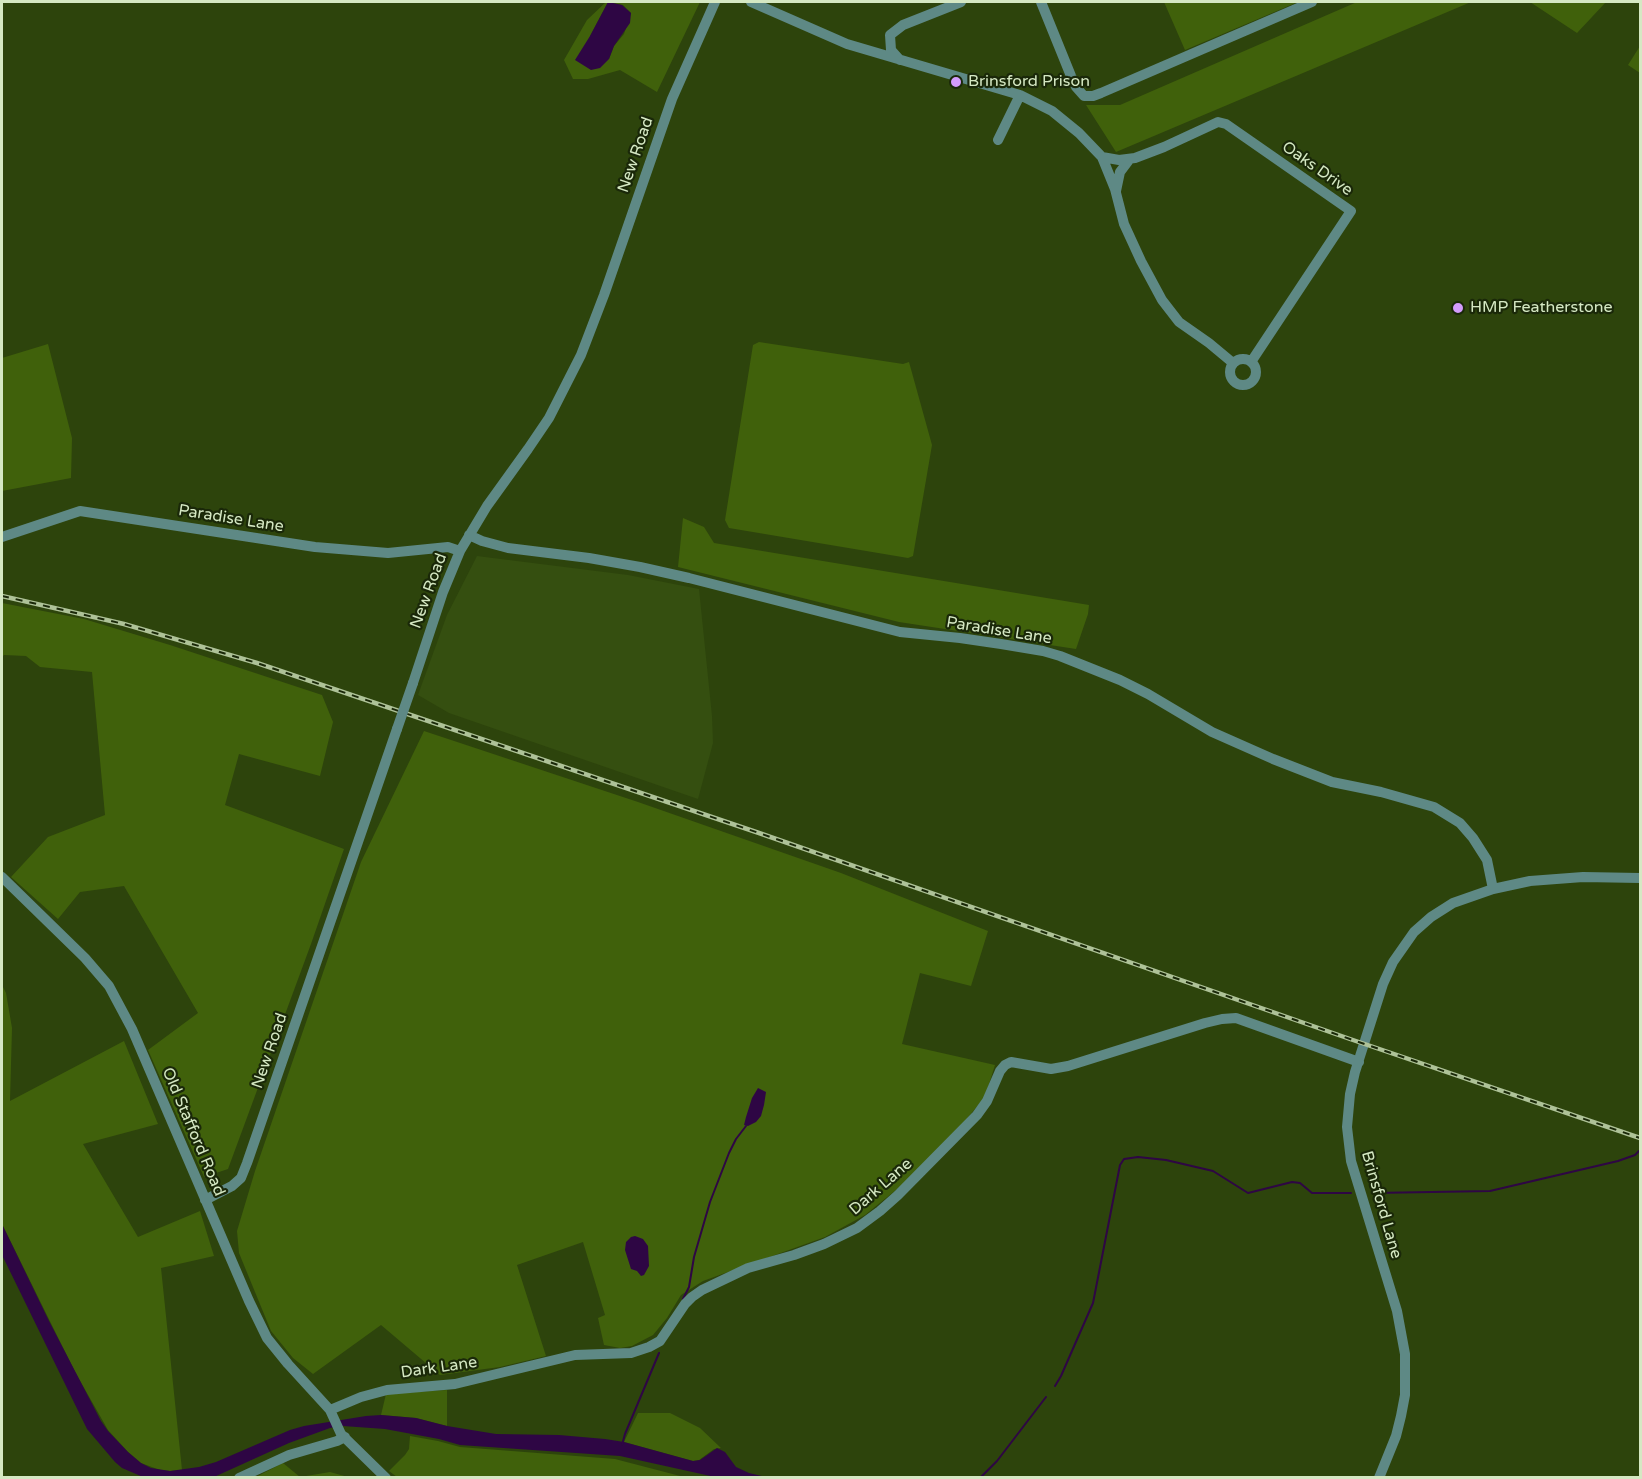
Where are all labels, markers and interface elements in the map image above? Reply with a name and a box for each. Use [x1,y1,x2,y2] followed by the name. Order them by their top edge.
[968,72,1090,92] place label: Brinsford Prison
[949,75,963,89] marker: Brinsford Prison
[614,115,658,195] street label: New Road
[1278,138,1356,200] street label: Oaks Drive
[1470,298,1613,318] place label: HMP Featherstone
[1451,301,1465,315] marker: HMP Featherstone
[177,501,285,537] street label: Paradise Lane
[407,551,451,631] street label: New Road
[945,613,1053,649] street label: Paradise Lane
[248,1011,292,1091] street label: New Road
[157,1065,229,1199] street label: Old Stafford Road
[1356,1149,1406,1261] street label: Brinsford Lane
[846,1155,916,1219] street label: Dark Lane
[400,1353,478,1383] street label: Dark Lane

